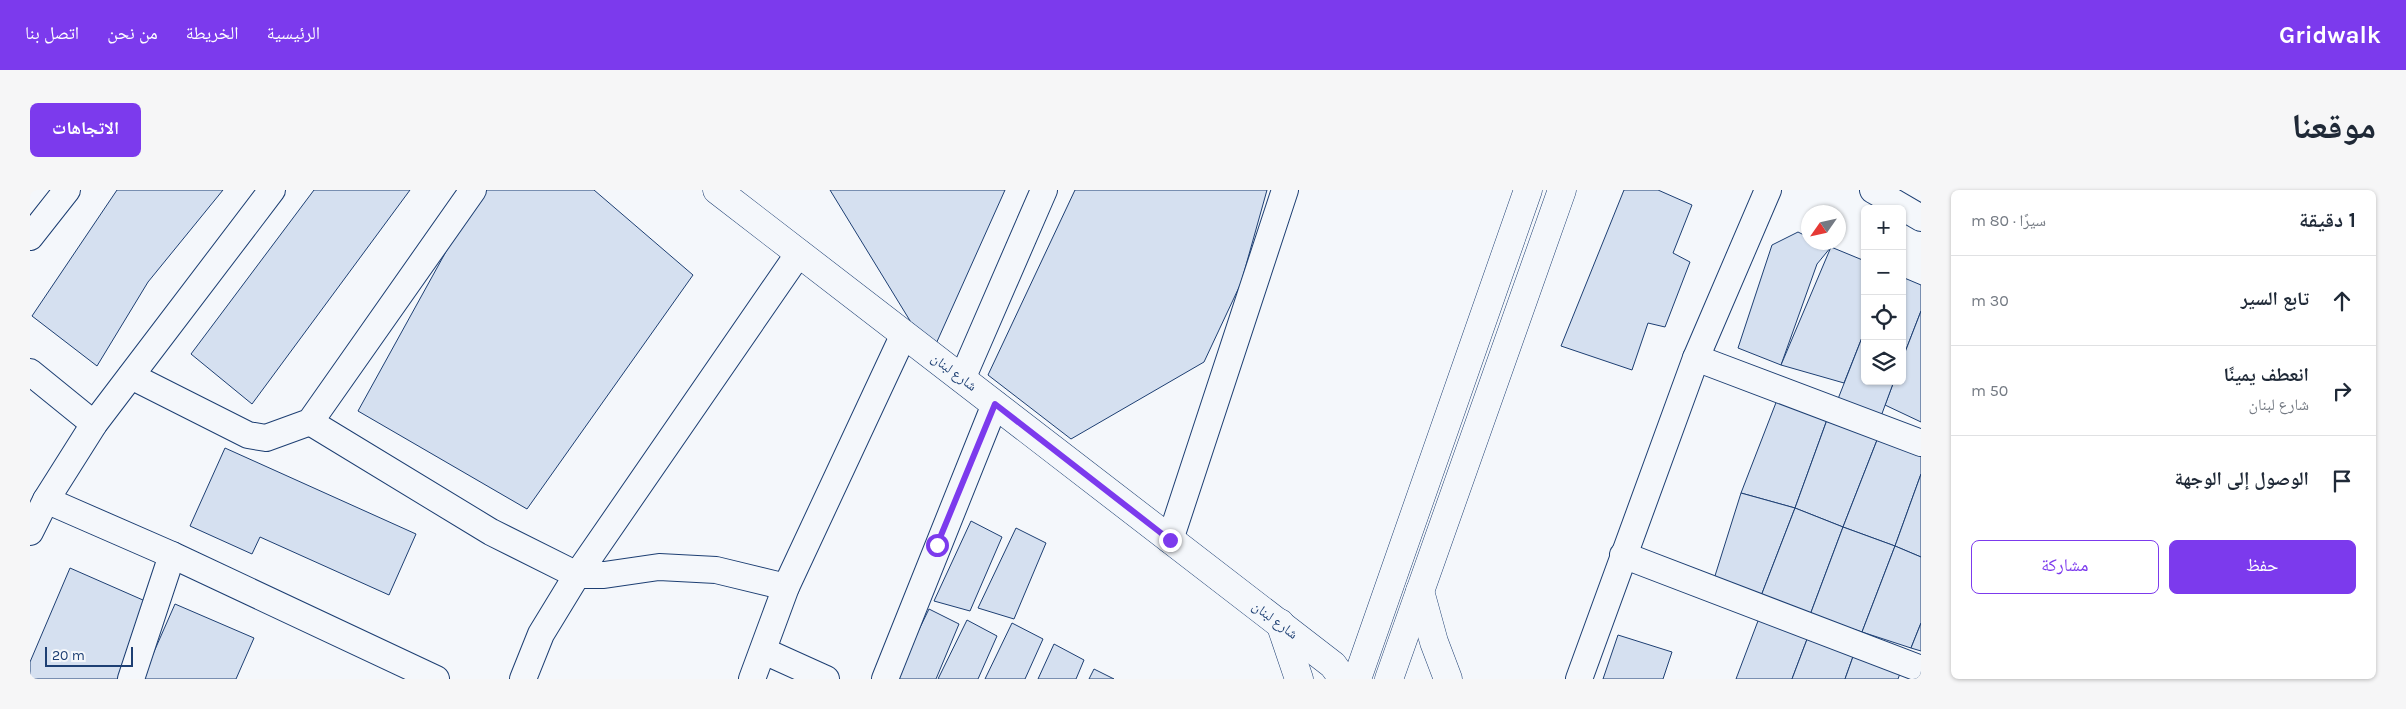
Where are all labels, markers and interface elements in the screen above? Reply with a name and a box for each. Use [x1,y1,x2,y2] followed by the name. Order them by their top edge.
[2279,21,2381,49] text: Gridwalk
[25,22,79,44] text: اتصل بنا
[107,22,158,44] text: من نحن
[186,22,239,44] text: الخريطة
[267,22,320,44] text: الرئيسية
[30,103,141,157] button: الاتجاهات
[2291,106,2376,147] text: موقعنا
[1801,205,1846,250] north arrow
[1861,205,1906,385] map controls
[1861,205,1906,250] button: +
[2299,208,2356,232] text: 1 دقيقة
[1971,211,2046,230] text: سيرًا · 80 m
[1861,250,1906,295] button: −
[2328,287,2356,315] icon: ahead
[2241,288,2309,310] text: تابع السير
[1971,291,2009,310] text: 30 m
[1861,295,1906,340] button: locate
[1861,340,1906,385] button: layers
[927,349,980,395] street label: شارع لبنان
[2224,364,2309,386] text: انعطف يمينًا
[2328,377,2356,405] icon: right
[1971,381,2008,400] text: 50 m
[2249,395,2309,414] text: شارع لبنان
[2328,467,2356,495] icon: arrive
[2174,468,2309,490] text: الوصول إلى الوجهة
[1159,529,1182,552] route end
[926,534,949,557] route start
[1971,540,2159,594] button: مشاركة
[2169,540,2356,594] button: حفظ
[1248,597,1301,643] street label: شارع لبنان
[45,644,132,667] scale bar
[52,647,85,664] text: 20 m

